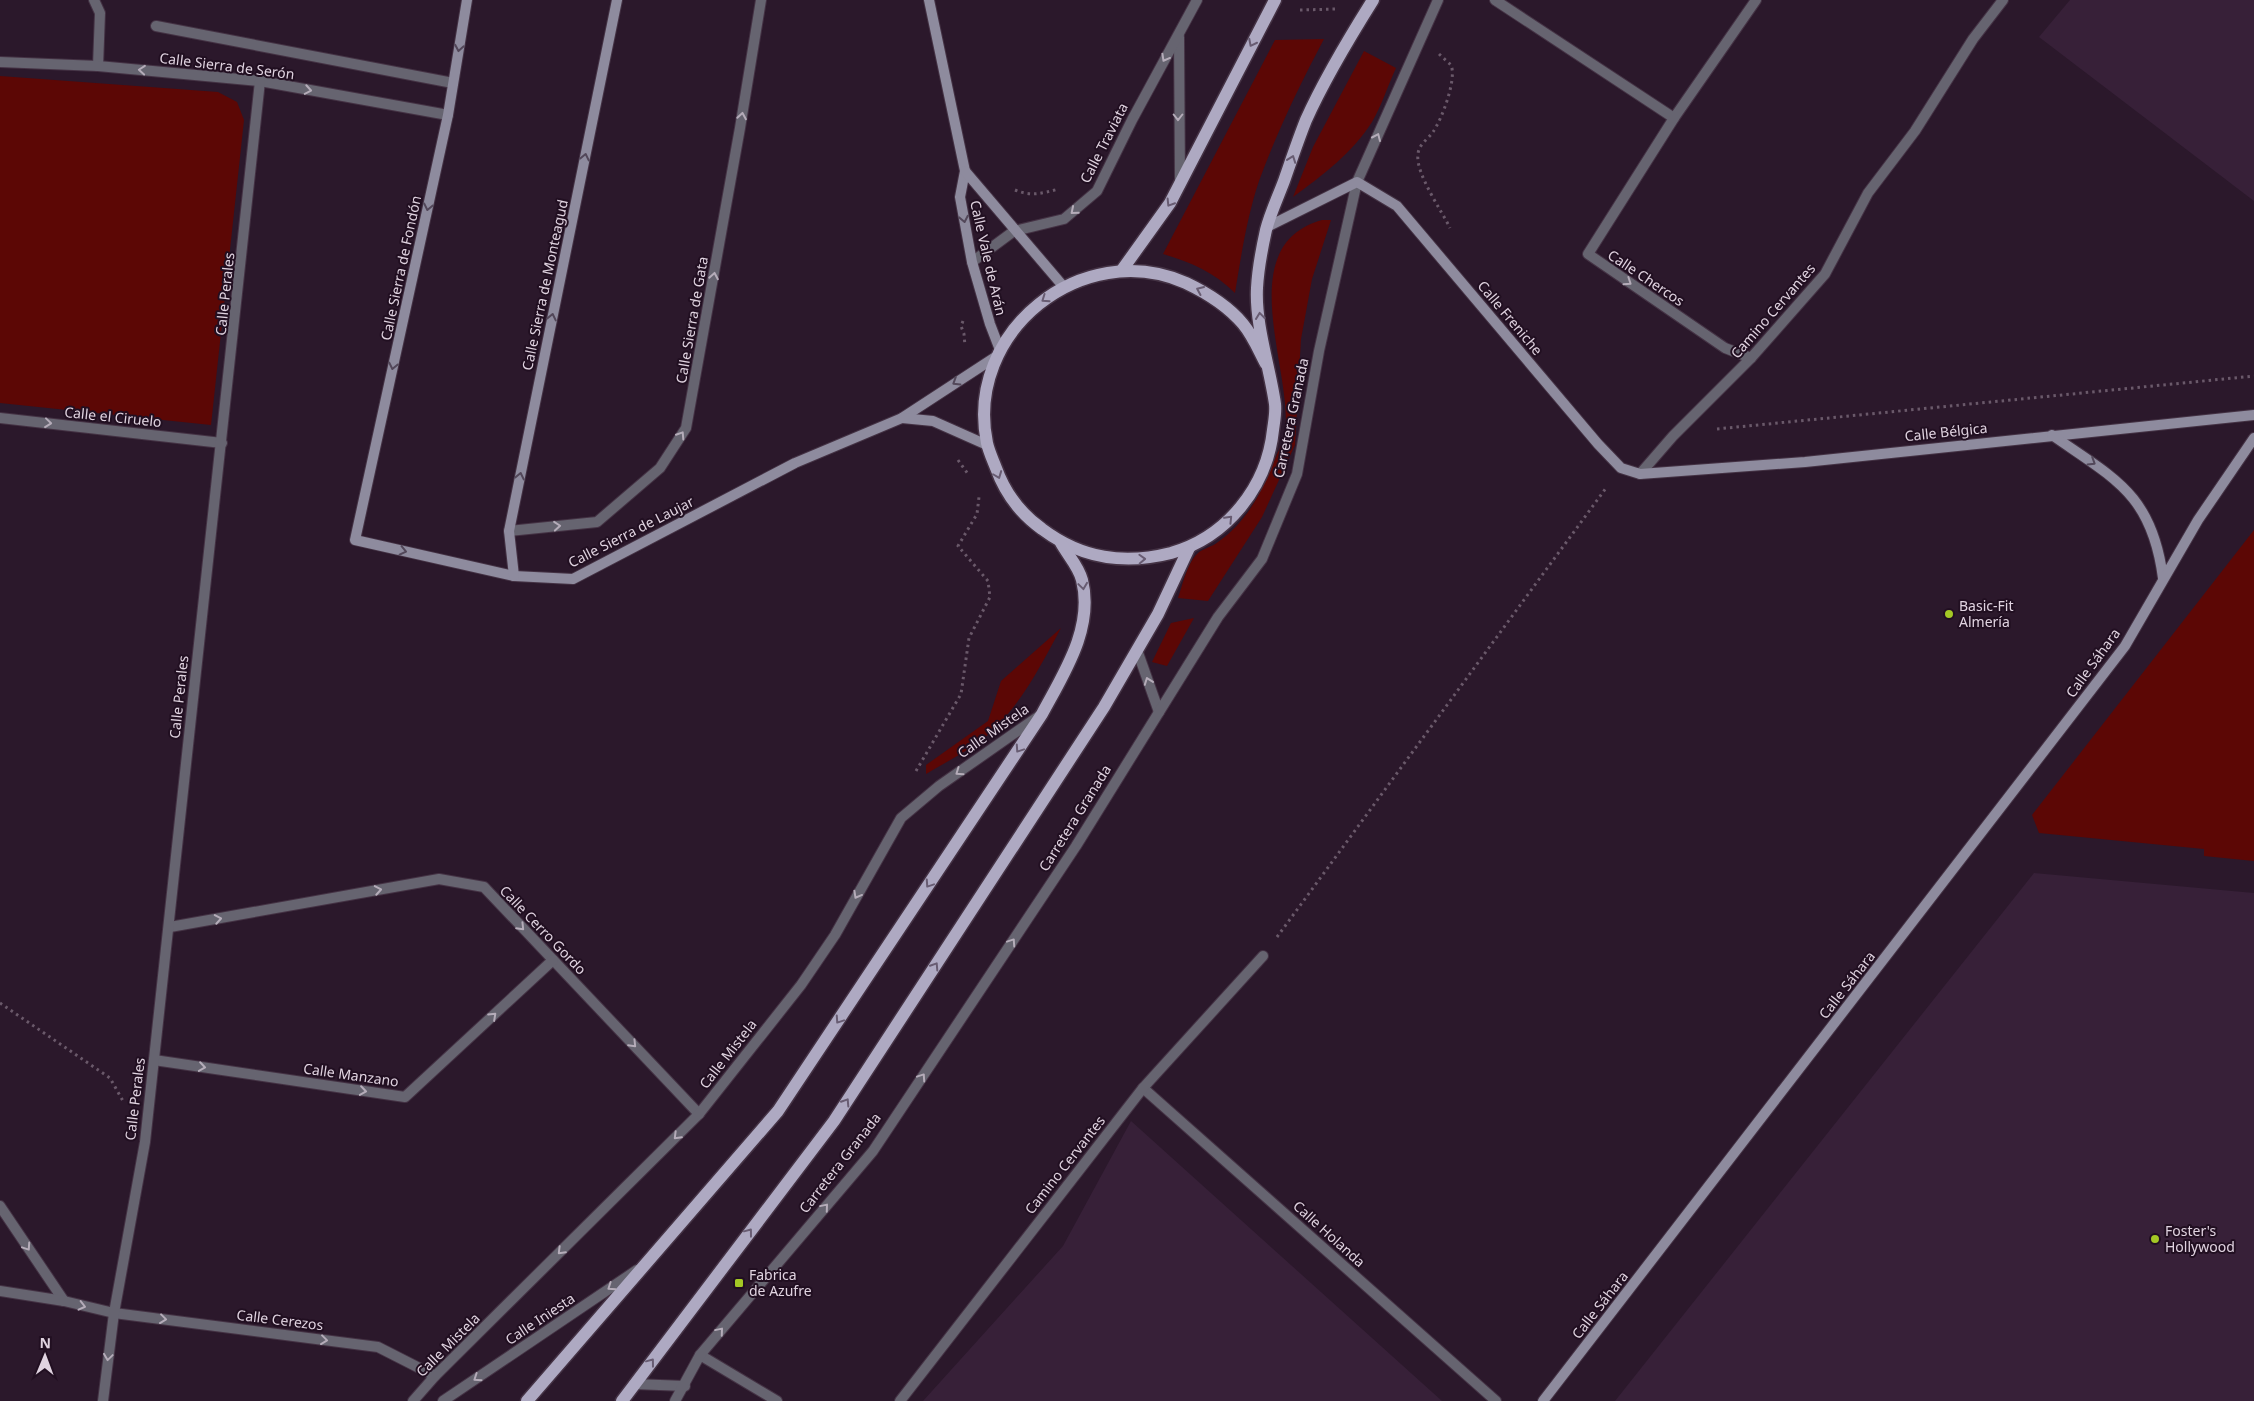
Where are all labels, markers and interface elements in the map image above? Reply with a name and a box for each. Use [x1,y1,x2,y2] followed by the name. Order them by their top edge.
[1248,38,1258,47] one-way arrow
[455,44,465,52] one-way arrow
[159,48,296,83] street label: Calle Sierra de Serón
[1161,53,1171,62] one-way arrow
[138,65,146,76] one-way arrow
[304,84,313,94] one-way arrow
[1075,100,1132,186] street label: Calle Traviata
[737,112,747,121] one-way arrow
[1173,114,1183,121] one-way arrow
[1370,133,1381,142] one-way arrow
[579,153,589,162] one-way arrow
[1286,155,1296,164] one-way arrow
[376,194,425,342] street label: Calle Sierra de Fondón
[517,198,572,372] street label: Calle Sierra de Monteagud
[966,198,1011,317] street label: Calle Vale de Arán
[1166,198,1176,207] one-way arrow
[423,203,434,212] one-way arrow
[1070,205,1079,214] one-way arrow
[958,214,969,223] one-way arrow
[1604,245,1688,310] street label: Calle Chercos
[211,251,238,336] street label: Calle Perales
[671,255,712,385] street label: Calle Sierra de Gata
[1726,259,1819,362] street label: Camino Cervantes
[708,272,718,281] one-way arrow
[1474,276,1547,359] street label: Calle Freniche
[1622,276,1632,285] one-way arrow
[1196,285,1205,296] one-way arrow
[1041,293,1051,302] one-way arrow
[1255,311,1266,319] one-way arrow
[546,312,557,321] one-way arrow
[1268,356,1313,480] street label: Carretera Granada
[388,362,399,371] one-way arrow
[952,376,962,385] one-way arrow
[64,402,163,431] street label: Calle el Ciruelo
[45,418,53,429] one-way arrow
[1904,418,1988,445] street label: Calle Bélgica
[675,431,685,440] one-way arrow
[2087,456,2096,465] one-way arrow
[992,470,1002,478] one-way arrow
[514,471,524,480] one-way arrow
[565,492,697,571] street label: Calle Sierra de Laujar
[1223,516,1232,525] one-way arrow
[553,521,561,532] one-way arrow
[399,545,407,556] one-way arrow
[1138,553,1146,564] one-way arrow
[1077,581,1087,590] one-way arrow
[1959,596,2013,631] place label: Basic-Fit Almería
[1943,608,1955,620] marker: Basic-Fit Almería
[2061,624,2124,701] street label: Calle Sáhara
[165,654,192,739] street label: Calle Perales
[1144,677,1154,686] one-way arrow
[953,699,1032,762] street label: Calle Mistela
[1016,743,1025,753] one-way arrow
[1034,761,1115,875] street label: Carretera Granada
[955,766,965,775] one-way arrow
[926,879,935,888] one-way arrow
[496,881,591,978] street label: Calle Cerro Gordo
[373,885,382,896] one-way arrow
[854,889,864,898] one-way arrow
[213,914,222,924] one-way arrow
[515,921,524,930] one-way arrow
[1006,938,1015,948] one-way arrow
[1814,947,1879,1022] street label: Calle Sáhara
[929,962,938,972] one-way arrow
[488,1013,497,1022] one-way arrow
[836,1014,845,1023] one-way arrow
[695,1015,761,1092] street label: Calle Mistela
[627,1039,636,1048] one-way arrow
[120,1056,149,1141] street label: Calle Perales
[302,1058,400,1091] street label: Calle Manzano
[198,1061,206,1072] one-way arrow
[916,1073,925,1083] one-way arrow
[358,1085,367,1095] one-way arrow
[840,1098,850,1107] one-way arrow
[794,1109,885,1217] street label: Carretera Granada
[1020,1111,1109,1218] street label: Camino Cervantes
[673,1130,682,1139] one-way arrow
[1289,1196,1369,1271] street label: Calle Holanda
[819,1204,828,1213] one-way arrow
[2165,1221,2235,1256] place label: Foster's Hollywood
[744,1229,752,1238] one-way arrow
[2149,1233,2161,1245] marker: Foster's Hollywood
[21,1241,30,1251] one-way arrow
[558,1245,567,1254] one-way arrow
[749,1265,812,1300] place label: Fabrica de Azufre
[1567,1267,1632,1342] street label: Calle Sáhara
[733,1277,745,1289] marker: Fabrica de Azufre
[608,1281,617,1290] one-way arrow
[501,1288,578,1349] street label: Calle Iniesta
[78,1300,87,1311] one-way arrow
[236,1305,325,1334] street label: Calle Cerezos
[412,1309,484,1381] street label: Calle Mistela
[158,1314,167,1324] one-way arrow
[715,1328,724,1337] one-way arrow
[20,1331,70,1381] north arrow
[39,1333,51,1352] text: N
[320,1334,328,1345] one-way arrow
[104,1353,114,1361] one-way arrow
[645,1358,654,1368] one-way arrow
[473,1372,483,1381] one-way arrow

